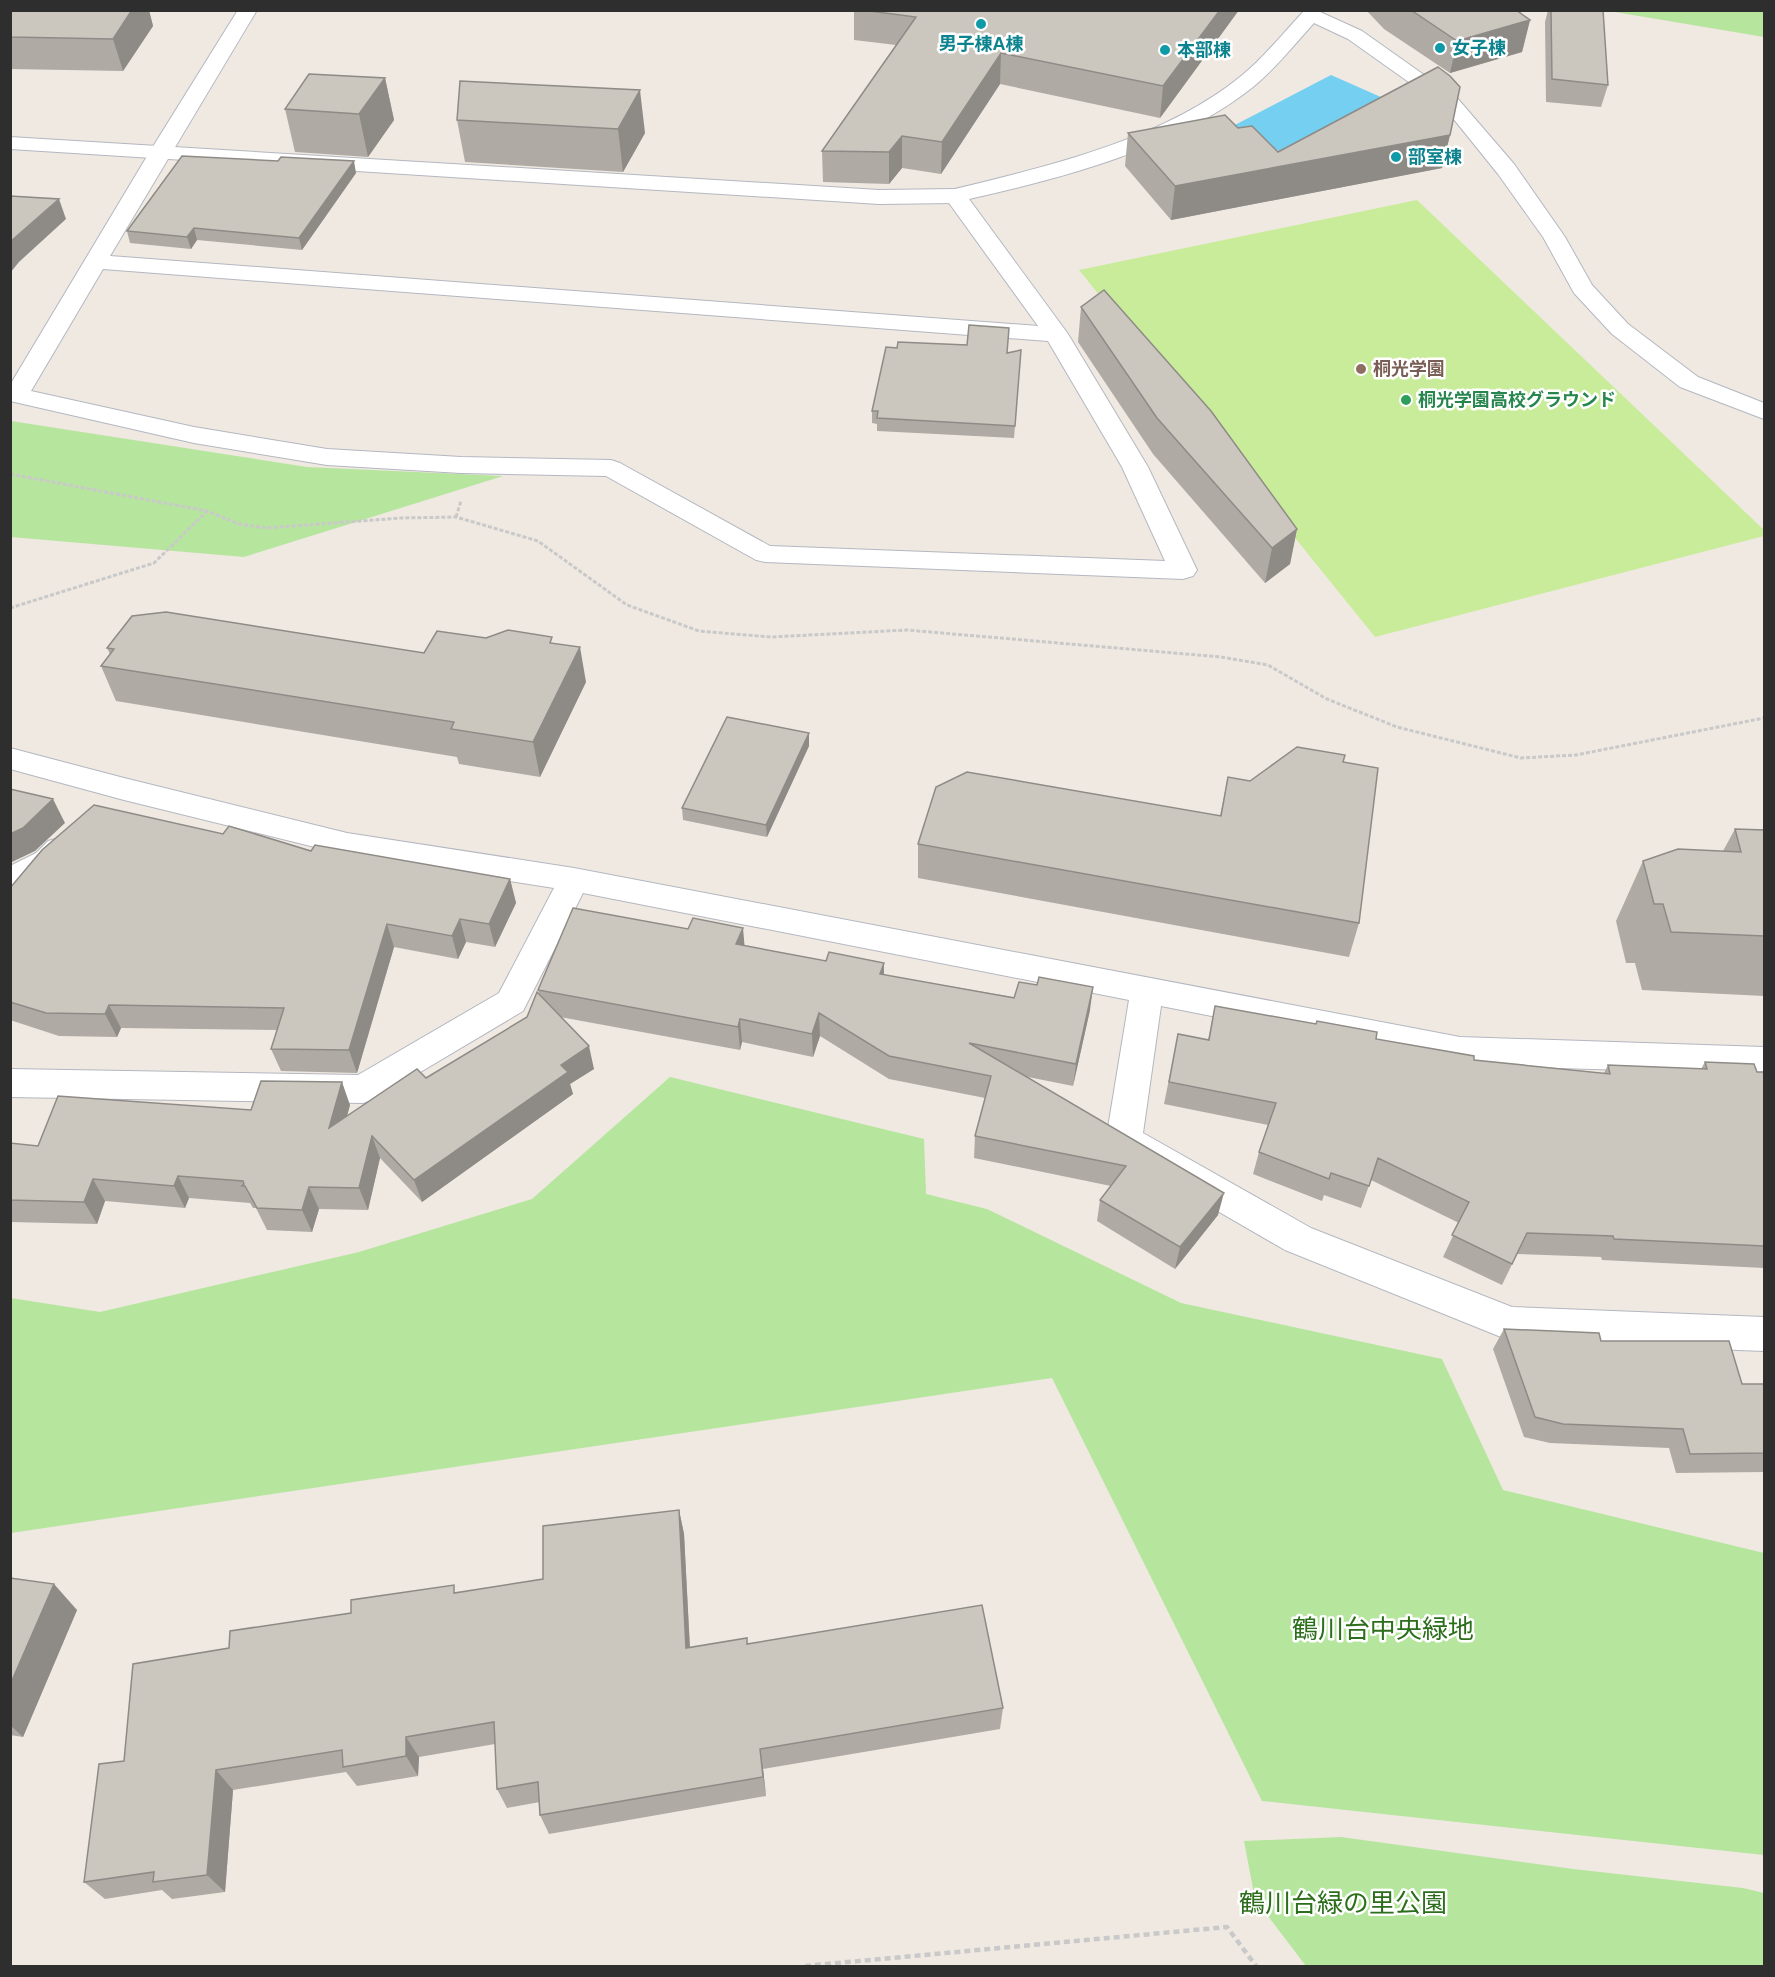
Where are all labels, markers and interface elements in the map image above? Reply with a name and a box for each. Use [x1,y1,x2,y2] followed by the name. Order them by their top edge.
[974,17,988,31] marker: 男子棟A棟
[939,34,1024,54] place label: 男子棟A棟
[1452,38,1506,58] place label: 女子棟
[1177,40,1231,60] place label: 本部棟
[1433,41,1447,55] marker: 女子棟
[1158,43,1172,57] marker: 本部棟
[1408,147,1462,167] place label: 部室棟
[1389,150,1403,164] marker: 部室棟
[1373,359,1445,379] place label: 桐光学園
[1354,362,1368,376] marker: 桐光学園
[1418,390,1616,410] place label: 桐光学園高校グラウンド
[1399,393,1413,407] marker: 桐光学園高校グラウンド
[1292,1614,1474,1644] park label: 鶴川台中央緑地
[1239,1888,1447,1918] park label: 鶴川台緑の里公園

